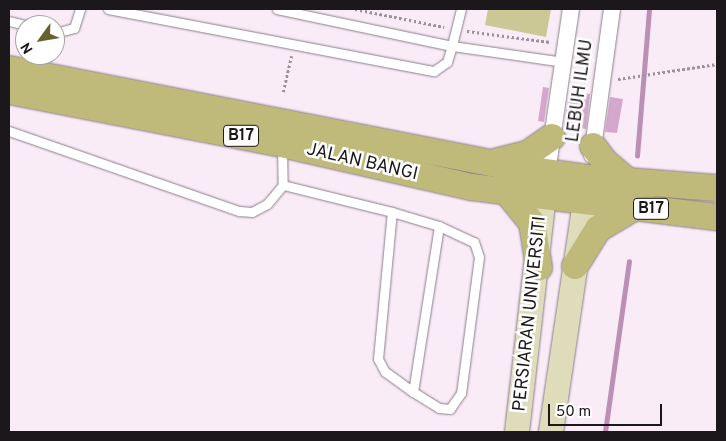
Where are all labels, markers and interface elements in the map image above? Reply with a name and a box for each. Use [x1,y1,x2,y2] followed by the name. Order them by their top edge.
[15,15,65,65] north arrow
[563,38,599,144] street label: LEBUH ILMU
[18,39,38,56] text: N
[222,122,260,150] road number: B17
[304,140,420,186] street label: JALAN BANGI
[632,195,670,222] road number: B17
[510,215,552,413] street label: PERSIARAN UNIVERSITI
[551,394,665,426] scale bar
[556,403,591,422] text: 50 m

